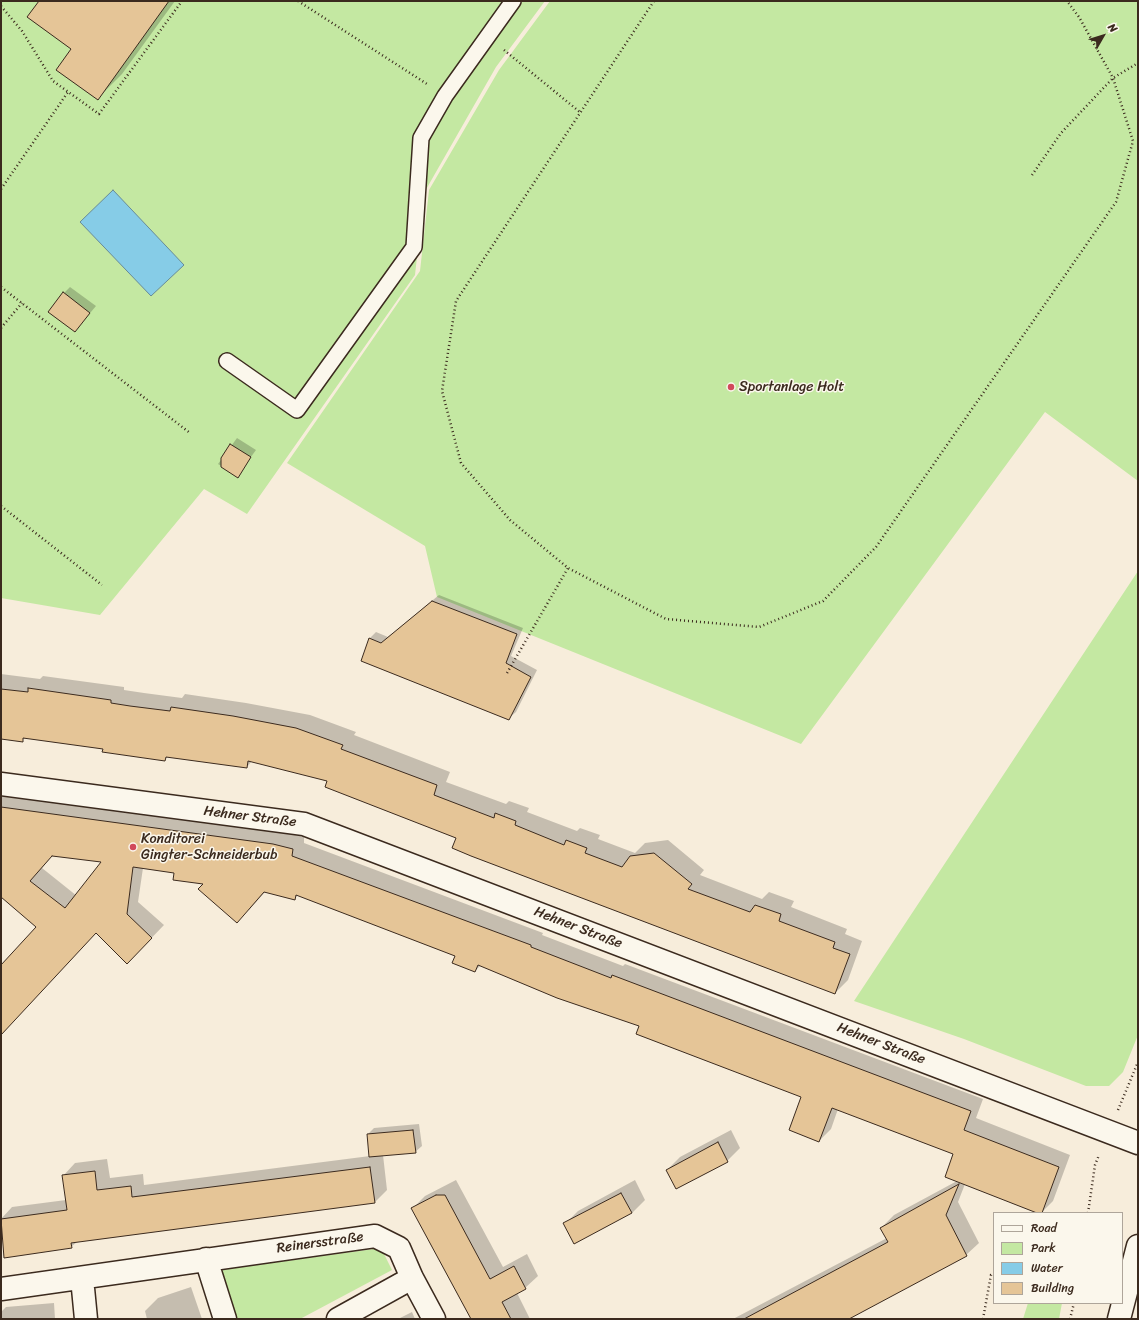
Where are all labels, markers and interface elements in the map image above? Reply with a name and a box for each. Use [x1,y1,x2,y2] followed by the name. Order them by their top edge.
[1083,16,1123,56] north arrow
[1103,19,1122,37] text: N
[739,379,844,395] place label: Sportanlage Holt
[726,382,736,392] marker: Sportanlage Holt
[203,803,297,831] street label: Hehner Straße
[141,831,278,864] place label: Konditorei Gingter-Schneiderbub
[128,842,138,852] marker: Konditorei Gingter-Schneiderbub
[532,903,624,953] street label: Hehner Straße
[835,1019,927,1069] street label: Hehner Straße
[993,1212,1123,1304] legend
[1031,1217,1057,1239] text: Road
[275,1229,365,1257] street label: Reinersstraße
[1031,1237,1056,1259] text: Park
[1031,1257,1063,1279] text: Water
[1031,1277,1074,1299] text: Building

